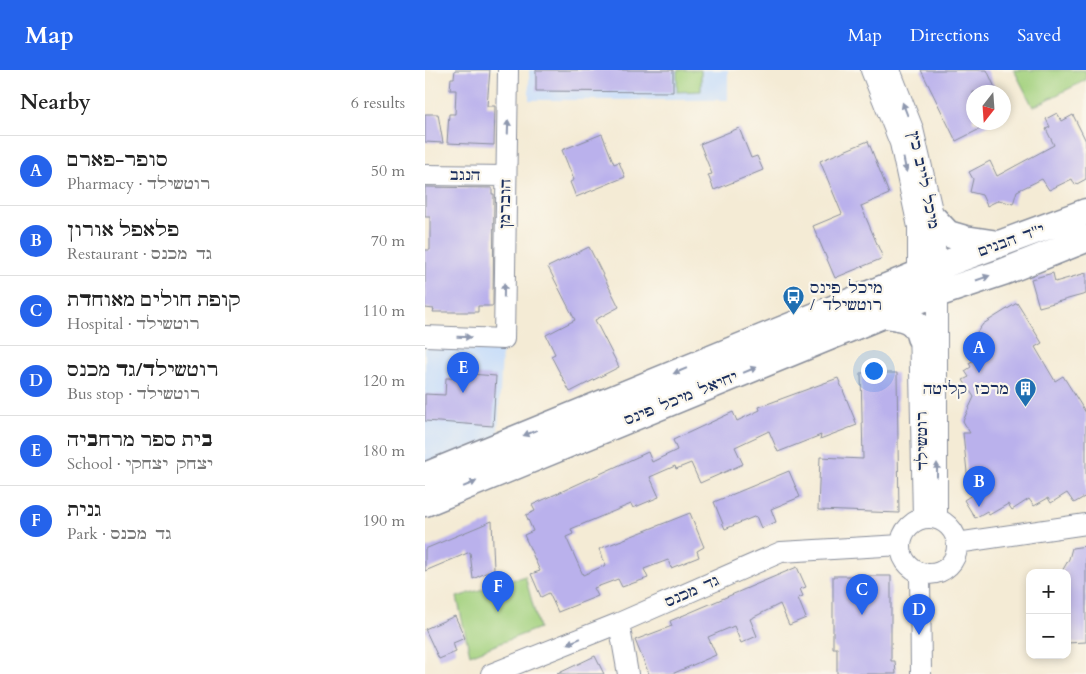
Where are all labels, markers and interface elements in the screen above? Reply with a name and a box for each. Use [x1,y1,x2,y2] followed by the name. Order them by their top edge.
[25,19,74,52] text: Map
[848,23,882,48] text: Map
[910,23,989,48] text: Directions
[1017,23,1061,48] text: Saved
[966,85,1011,130] north arrow
[20,88,91,117] text: Nearby
[351,92,405,114] text: 6 results
[901,102,909,116] one-way arrow
[504,119,512,135] one-way arrow
[904,129,944,231] street label: מיכל לייב כץ
[67,147,168,173] text: סופר-פארם
[901,158,909,173] one-way arrow
[30,160,42,182] text: A
[371,160,405,182] text: 50 m
[449,165,481,185] street label: הנגב
[67,173,210,195] text: Pharmacy · רוטשילד
[495,179,515,229] street label: הוברמן
[67,217,179,243] text: פלאפל אורון
[975,219,1047,261] street label: י''ד הבנים
[30,230,42,252] text: B
[371,230,405,252] text: 70 m
[67,243,212,265] text: Restaurant · גד מכנס
[976,274,991,281] one-way arrow
[810,278,883,315] place label: מיכל פינס / רוטשילד
[500,282,508,298] one-way arrow
[782,285,806,316] bus stop icon: מיכל פינס / רוטשילד
[67,287,241,313] text: קופת חולים מאוחדת
[30,300,42,322] text: C
[363,300,405,322] text: 110 m
[67,313,200,335] text: Hospital · רוטשילד
[963,332,995,373] pin: A
[457,333,473,341] one-way arrow
[447,352,479,393] pin: E
[67,357,219,383] text: רוטשילד/גד מכנס
[861,358,887,384] your location
[621,366,741,430] street label: יחיאל מיכל פינס
[743,366,758,374] one-way arrow
[673,368,688,376] one-way arrow
[29,370,43,392] text: D
[363,370,405,392] text: 120 m
[1013,377,1037,408] building icon: מרכז קליטה
[923,379,1009,399] place label: מרכז קליטה
[67,383,200,405] text: Bus stop · רוטשילד
[911,411,933,471] street label: רוטשילד
[67,427,213,453] text: בית ספר מרחביה
[523,430,537,438] one-way arrow
[31,440,41,462] text: E
[363,440,405,462] text: 180 m
[67,453,213,475] text: School · יצחק יצחקי
[933,462,941,478] one-way arrow
[963,466,995,507] pin: B
[463,480,477,488] one-way arrow
[67,497,102,523] text: גנית
[31,510,41,532] text: F
[363,510,405,532] text: 190 m
[67,523,172,545] text: Park · גד מכנס
[1026,569,1071,659] map controls
[1026,569,1071,614] button: +
[662,570,722,612] street label: גד מכנס
[482,571,514,612] pin: F
[846,574,878,615] pin: C
[903,594,935,635] pin: D
[1026,614,1071,659] button: −
[567,637,581,645] one-way arrow

